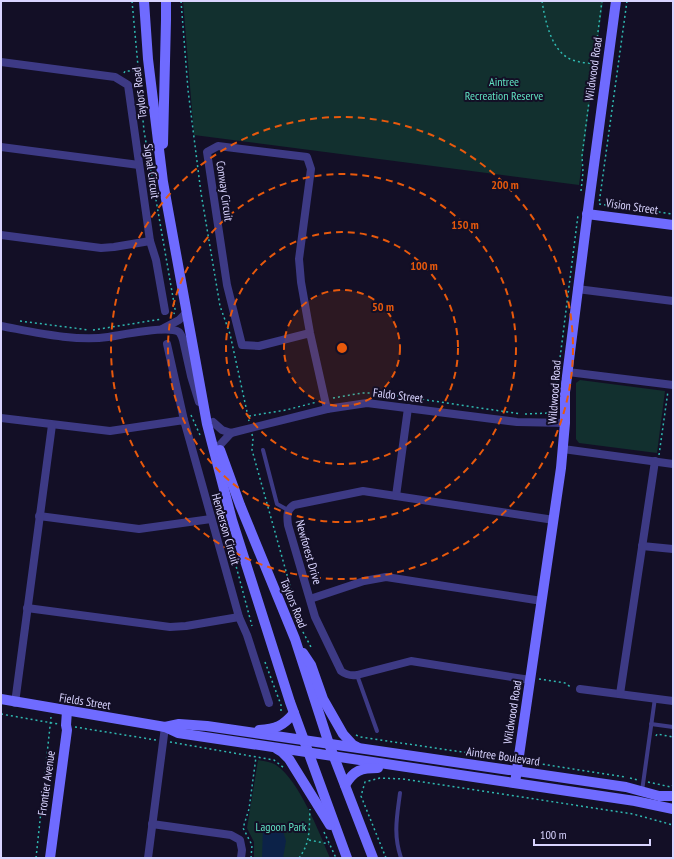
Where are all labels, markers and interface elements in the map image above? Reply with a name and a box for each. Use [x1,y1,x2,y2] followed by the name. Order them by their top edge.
[581,36,605,102] street label: Wildwood Road
[128,66,150,120] street label: Taylors Road
[465,74,543,103] park label: Aintree Recreation Reserve
[141,143,163,200] street label: Signal Circuit
[213,160,237,223] street label: Conway Circuit
[491,177,519,192] text: 200 m
[604,195,660,217] street label: Vision Street
[451,217,479,232] text: 150 m
[410,258,438,273] text: 100 m
[372,299,394,314] text: 50 m
[335,341,349,355] centre of rings
[544,359,564,425] street label: Wildwood Road
[372,384,425,406] street label: Faldo Street
[209,491,244,567] street label: Henderson Circuit
[293,518,325,586] street label: Newforest Drive
[277,576,311,630] street label: Taylors Road
[500,679,524,745] street label: Wildwood Road
[58,690,113,713] street label: Fields Street
[465,743,541,769] street label: Aintree Boulevard
[34,750,58,816] street label: Frontier Avenue
[256,819,307,834] park label: Lagoon Park
[534,821,650,847] scale bar
[540,827,567,842] text: 100 m

